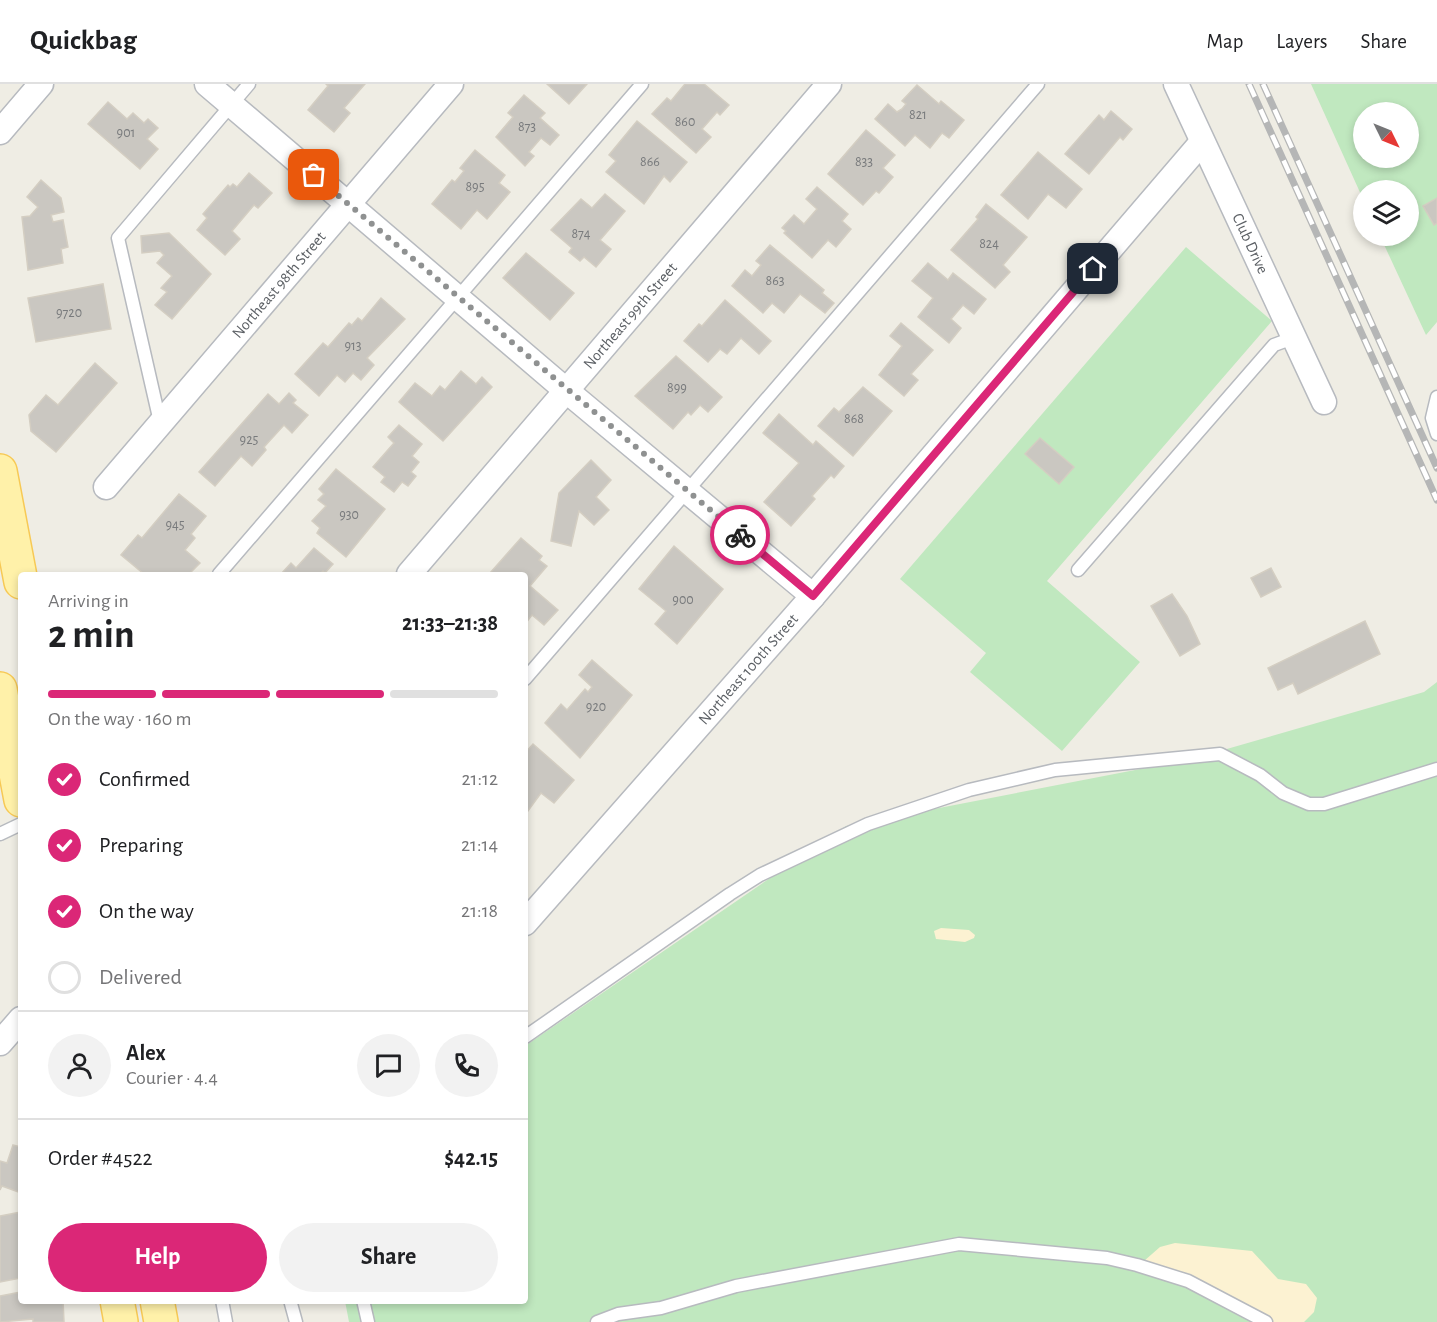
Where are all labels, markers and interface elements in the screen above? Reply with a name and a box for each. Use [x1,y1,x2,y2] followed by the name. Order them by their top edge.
[30,27,137,55] text: Quickbag
[1207,31,1243,52] text: Map
[1276,31,1327,52] text: Layers
[1360,31,1407,52] text: Share
[1353,102,1419,168] north arrow
[1353,102,1419,246] map controls
[909,108,927,122] house number: 821
[675,115,695,129] house number: 860
[518,120,536,134] house number: 873
[117,126,135,140] house number: 901
[288,149,339,200] pin
[640,155,660,169] house number: 866
[855,155,873,169] house number: 833
[297,158,330,191] icon: bag
[465,180,485,194] house number: 895
[1353,180,1419,246] button: layers
[1229,211,1271,276] street label: Club Drive
[571,227,591,241] house number: 874
[229,229,329,341] street label: Northeast 98th Street
[979,237,999,251] house number: 824
[1067,243,1118,294] pin
[1076,252,1109,285] icon: home
[581,260,680,372] street label: Northeast 99th Street
[766,274,785,288] house number: 863
[56,306,82,320] house number: 9720
[344,339,362,353] house number: 913
[667,381,687,395] house number: 899
[844,412,864,426] house number: 868
[240,433,259,447] house number: 925
[710,505,770,565] courier
[339,508,359,522] house number: 930
[165,518,185,532] house number: 945
[724,519,757,552] icon: bike
[48,591,129,611] text: Arriving in
[672,593,694,607] house number: 900
[696,611,801,728] street label: Northeast 100th Street
[402,612,498,634] text: 21:33–21:38
[48,616,135,655] text: 2 min
[586,700,606,714] house number: 920
[48,709,192,729] text: On the way · 160 m
[48,763,81,796] icon: check
[99,768,190,790] text: Confirmed
[461,769,498,789] text: 21:12
[48,829,81,862] icon: check
[99,834,183,856] text: Preparing
[461,835,498,855] text: 21:14
[48,895,81,928] icon: check
[99,900,194,922] text: On the way
[461,901,498,921] text: 21:18
[99,966,182,988] text: Delivered
[48,1034,111,1097] button: person
[357,1034,420,1097] button: chat
[435,1034,498,1097] button: phone
[126,1042,166,1064] text: Alex
[126,1068,218,1088] text: Courier · 4.4
[48,1147,152,1169] text: Order #4522
[444,1147,498,1169] text: $42.15
[48,1223,267,1292] button: Help
[279,1223,498,1292] button: Share

